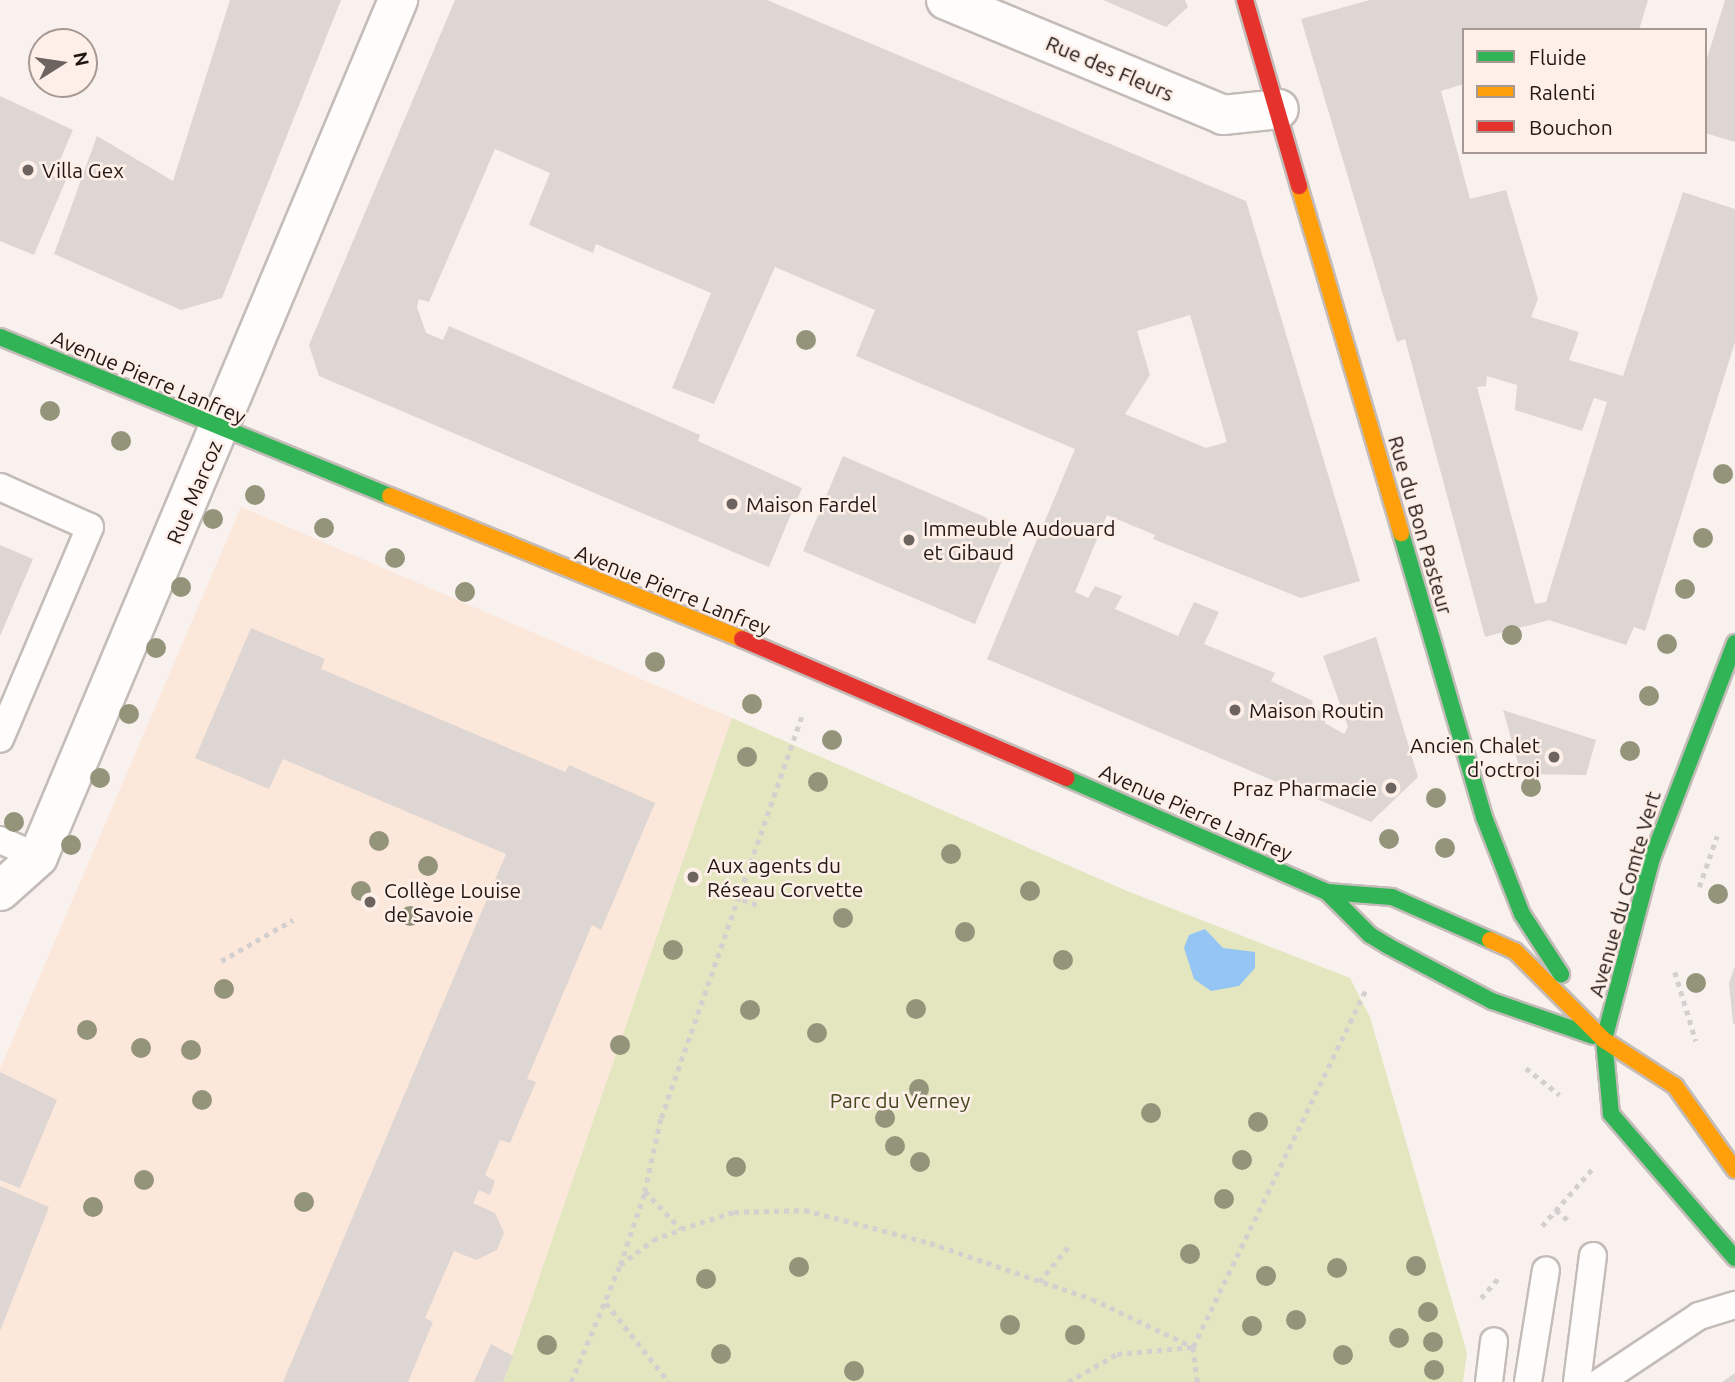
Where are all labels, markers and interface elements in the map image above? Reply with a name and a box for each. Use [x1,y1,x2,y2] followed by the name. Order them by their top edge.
[28,28,98,98] north arrow
[1462,28,1707,154] legend
[1042,30,1178,106] street label: Rue des Fleurs
[1529,45,1587,69] text: Fluide
[69,50,94,68] text: N
[1529,80,1595,104] text: Ralenti
[1529,115,1613,139] text: Bouchon
[42,157,124,183] place label: Villa Gex
[20,162,36,178] marker: Villa Gex
[48,325,250,429] street label: Avenue Pierre Lanfrey
[1383,433,1459,617] street label: Rue du Bon Pasteur
[161,436,227,548] street label: Rue Marcoz
[746,491,877,517] place label: Maison Fardel
[724,496,740,512] marker: Maison Fardel
[923,515,1116,565] place label: Immeuble Audouard et Gibaud
[901,532,917,548] marker: Immeuble Audouard et Gibaud
[572,539,774,641] street label: Avenue Pierre Lanfrey
[1249,697,1384,723] place label: Maison Routin
[1227,702,1243,718] marker: Maison Routin
[1410,732,1540,782] place label: Ancien Chalet d'octroi
[1546,749,1562,765] marker: Ancien Chalet d'octroi
[1096,758,1296,866] street label: Avenue Pierre Lanfrey
[1233,775,1377,801] place label: Praz Pharmacie
[1383,780,1399,796] marker: Praz Pharmacie
[1583,788,1665,1000] street label: Avenue du Comte Vert
[707,852,863,902] place label: Aux agents du Réseau Corvette
[685,869,701,885] marker: Aux agents du Réseau Corvette
[384,877,521,927] place label: Collège Louise de Savoie
[362,894,378,910] marker: Collège Louise de Savoie
[830,1087,970,1113] park label: Parc du Verney

